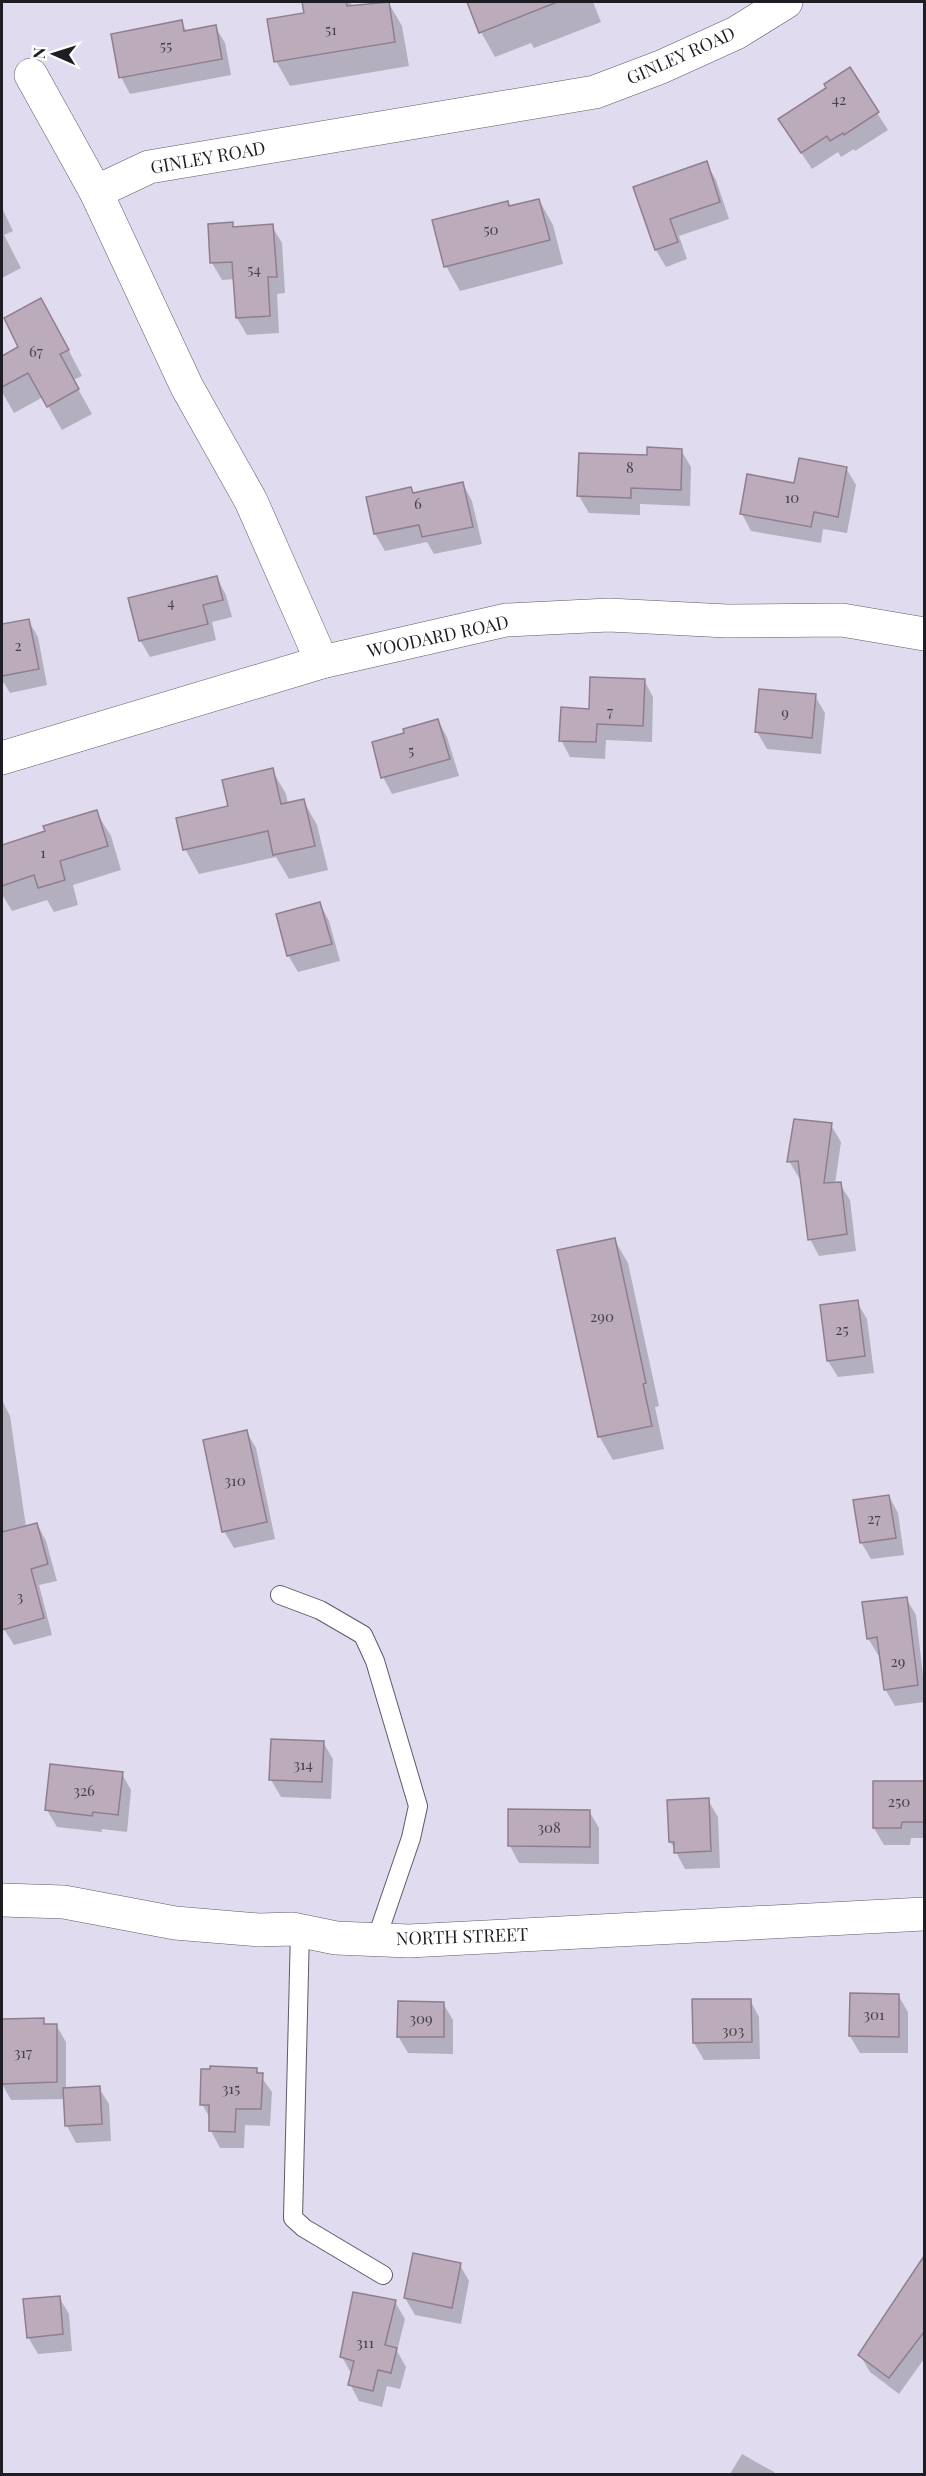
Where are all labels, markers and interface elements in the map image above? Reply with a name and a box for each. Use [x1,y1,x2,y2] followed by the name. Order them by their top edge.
[325,19,337,39] house number: 51
[623,20,739,90] street label: GINLEY ROAD
[24,24,84,84] north arrow
[160,35,172,55] house number: 55
[28,46,49,60] text: N
[832,89,846,109] house number: 42
[148,135,267,179] street label: GINLEY ROAD
[483,219,499,239] house number: 50
[247,259,261,279] house number: 54
[29,341,43,361] house number: 67
[626,457,634,477] house number: 8
[785,487,799,507] house number: 10
[414,493,422,513] house number: 6
[167,592,175,612] house number: 4
[364,609,511,663] street label: WOODARD ROAD
[14,635,22,655] house number: 2
[607,701,613,721] house number: 7
[781,702,789,722] house number: 9
[408,740,414,760] house number: 5
[40,842,46,862] house number: 1
[590,1306,614,1326] house number: 290
[835,1319,849,1339] house number: 25
[224,1470,246,1490] house number: 310
[867,1508,881,1528] house number: 27
[17,1586,24,1606] house number: 3
[891,1651,905,1671] house number: 29
[293,1754,313,1774] house number: 314
[73,1780,95,1800] house number: 326
[888,1791,910,1811] house number: 250
[537,1817,561,1837] house number: 308
[395,1922,528,1950] street label: NORTH STREET
[863,2004,885,2024] house number: 301
[409,2008,433,2028] house number: 309
[722,2020,744,2040] house number: 303
[14,2042,32,2062] house number: 317
[222,2078,240,2098] house number: 315
[356,2332,374,2352] house number: 311

